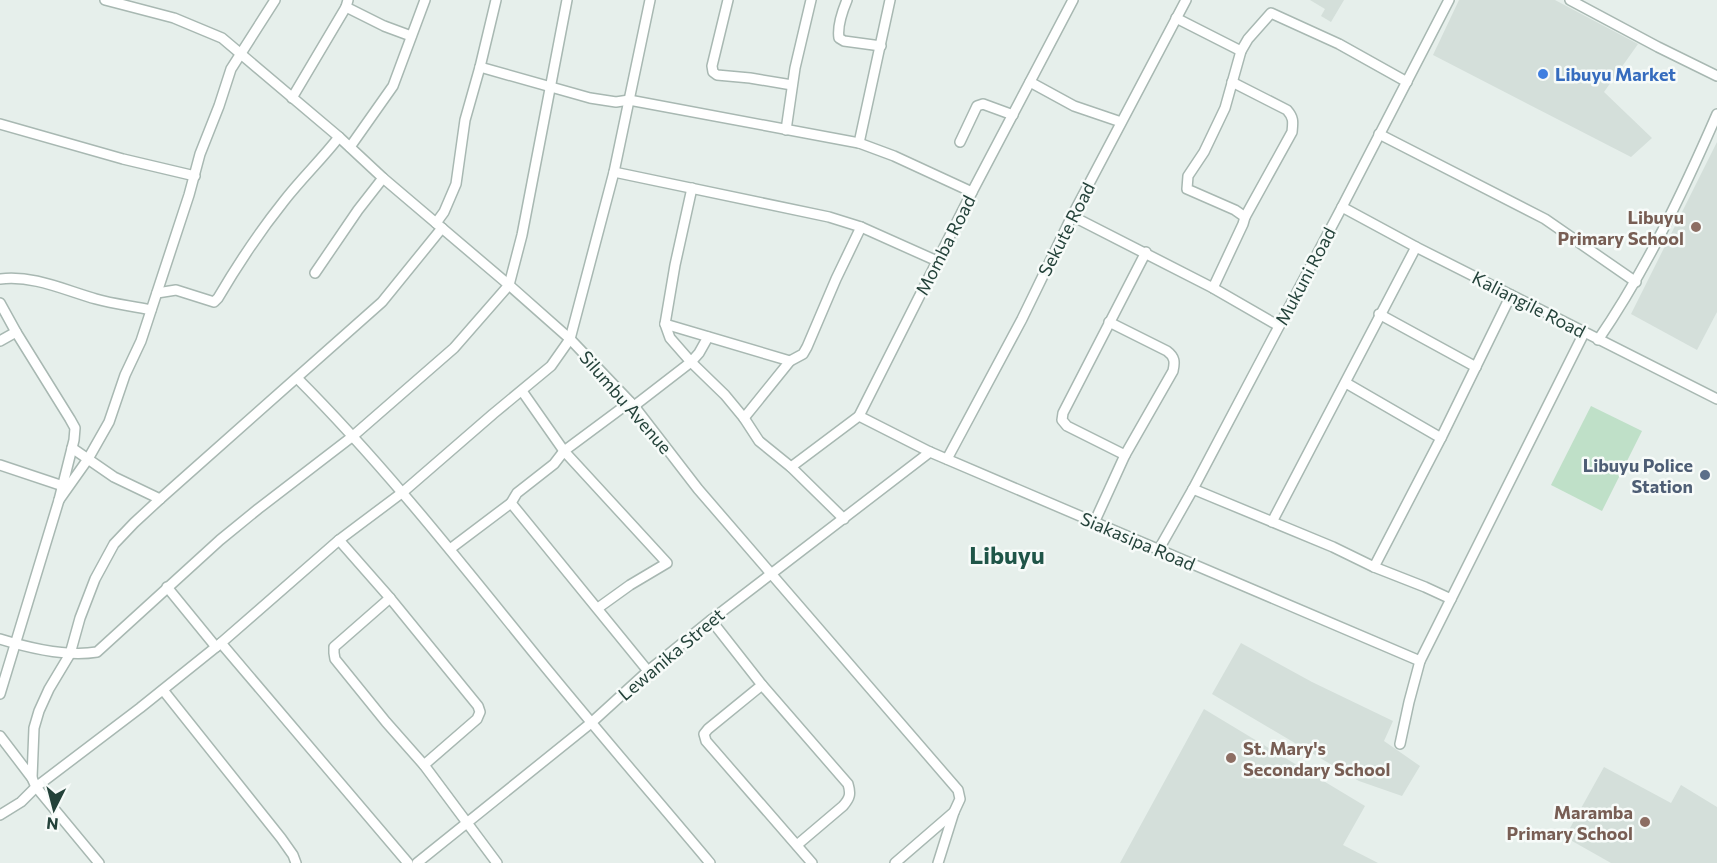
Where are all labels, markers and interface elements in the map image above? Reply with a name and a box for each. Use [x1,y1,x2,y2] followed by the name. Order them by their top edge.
[1555,63,1676,85] place label: Libuyu Market
[1536,67,1550,81] marker: Libuyu Market
[1033,179,1099,279] street label: Sekute Road
[910,191,980,299] street label: Momba Road
[1558,206,1684,249] place label: Libuyu Primary School
[1689,220,1703,234] marker: Libuyu Primary School
[1270,223,1340,329] street label: Mukuni Road
[1469,266,1589,342] street label: Kaliangile Road
[575,346,677,458] street label: Silumbu Avenue
[1583,454,1693,497] place label: Libuyu Police Station
[1698,468,1712,482] marker: Libuyu Police Station
[1077,507,1199,575] street label: Siakasipa Road
[969,540,1045,569] district label: Libuyu
[614,603,728,705] street label: Lewanika Street
[1243,737,1390,780] place label: St. Mary's Secondary School
[1224,751,1238,765] marker: St. Mary's Secondary School
[24,779,84,839] north arrow
[1507,801,1633,844] place label: Maramba Primary School
[45,814,59,834] text: N
[1638,815,1652,829] marker: Maramba Primary School

